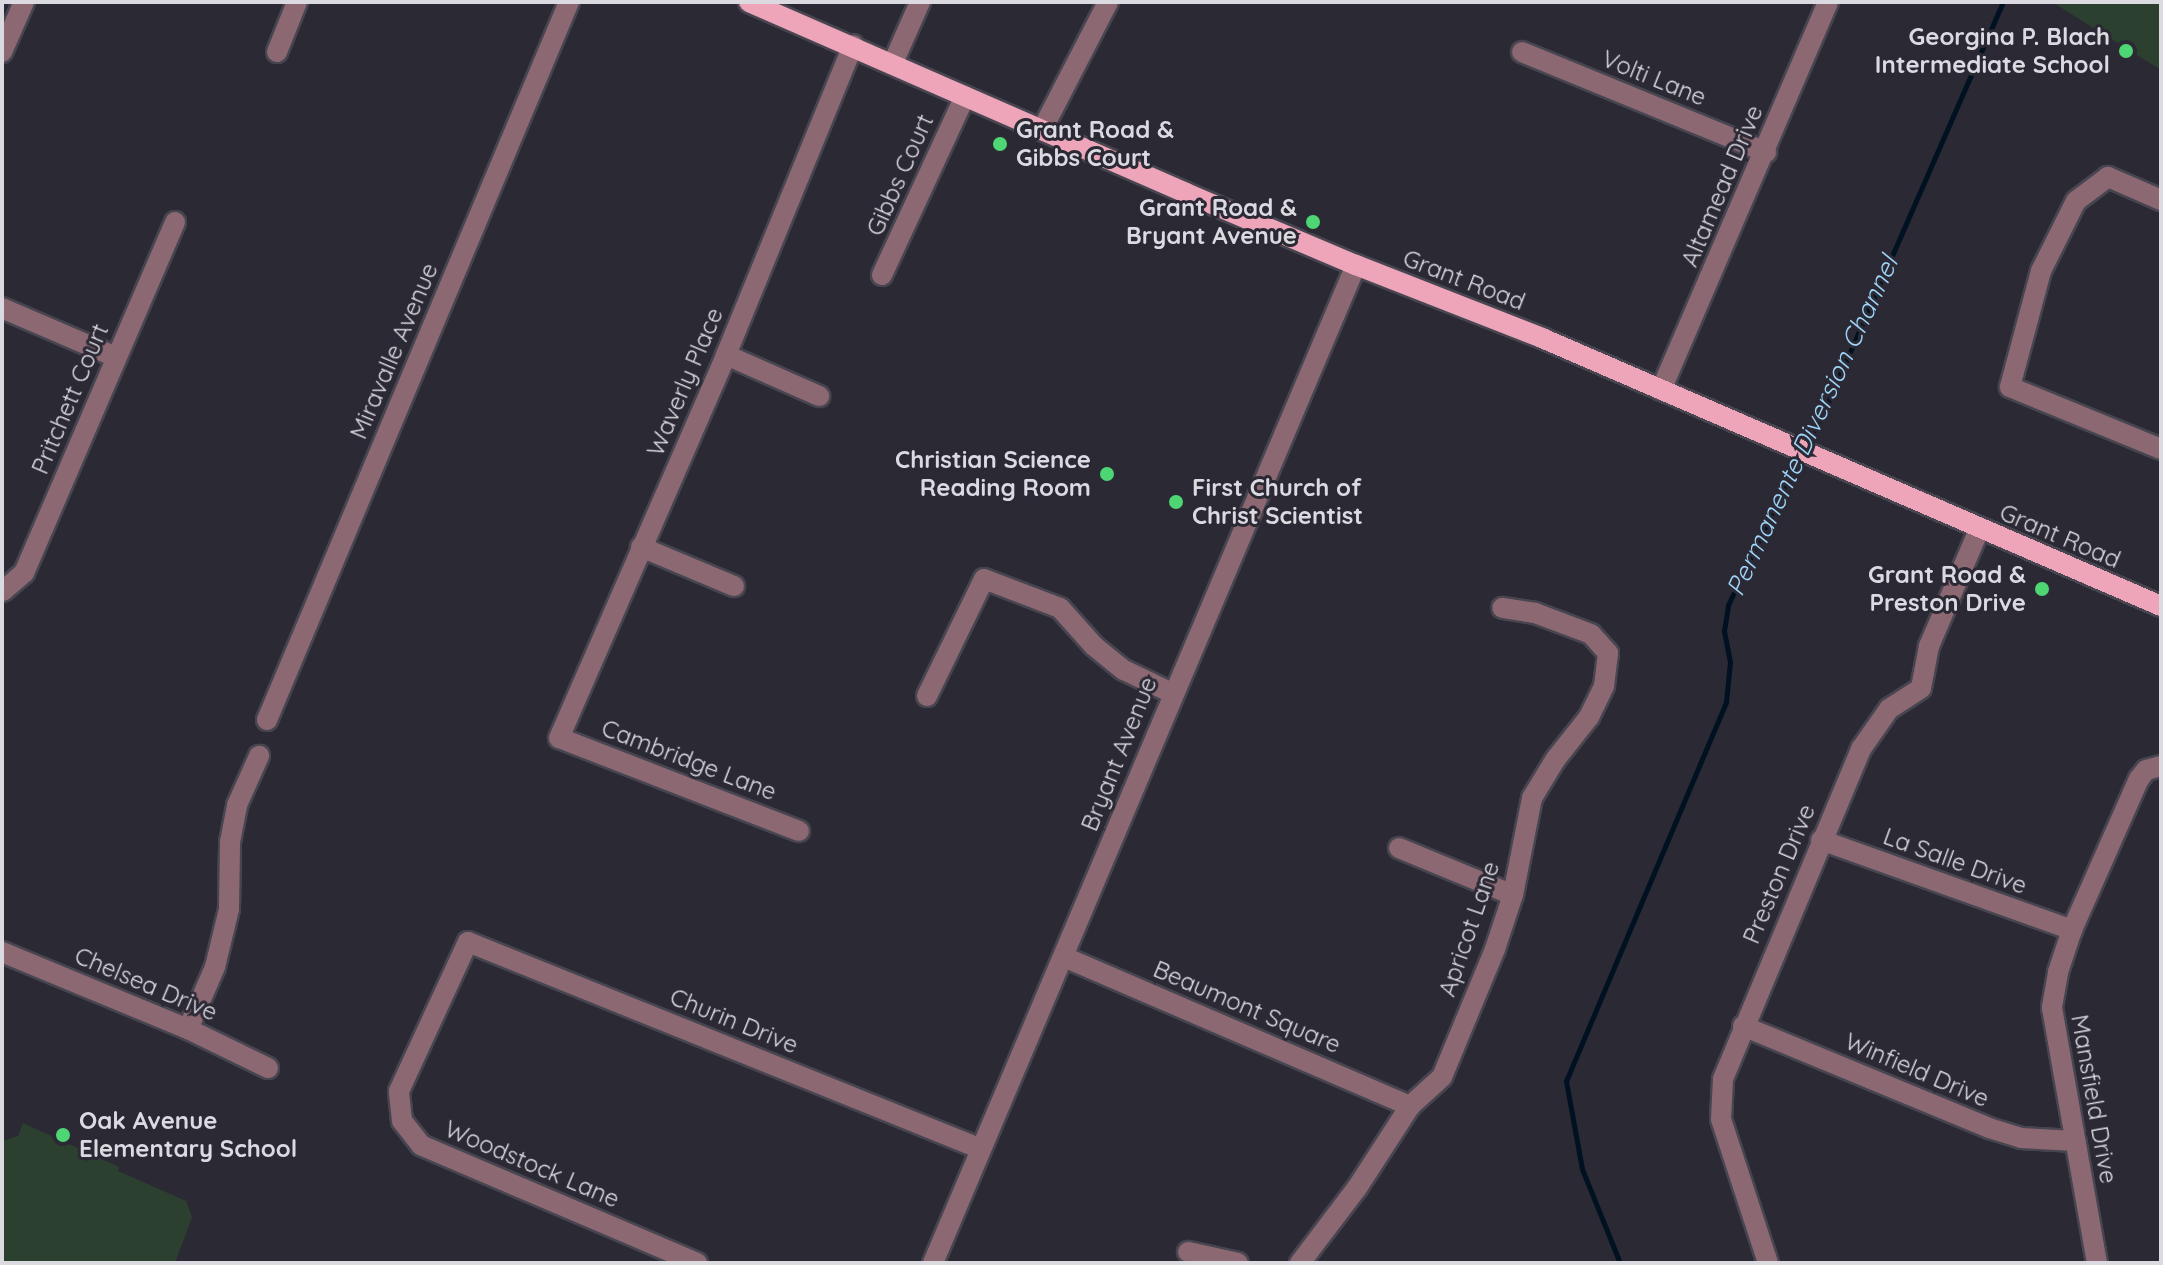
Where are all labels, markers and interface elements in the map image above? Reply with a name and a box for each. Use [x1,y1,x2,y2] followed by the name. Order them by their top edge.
[1875,23,2110,79] place label: Georgina P. Blach Intermediate School
[2117,42,2135,60] marker: Georgina P. Blach Intermediate School
[1598,44,1710,112] street label: Volti Lane
[1675,101,1769,271] street label: Altamead Drive
[860,110,940,240] street label: Gibbs Court
[1016,116,1174,172] place label: Grant Road & Gibbs Court
[991,135,1009,153] marker: Grant Road & Gibbs Court
[1126,194,1297,250] place label: Grant Road & Bryant Avenue
[1304,213,1322,231] marker: Grant Road & Bryant Avenue
[1399,244,1529,316] street label: Grant Road
[1719,251,1905,601] water label: Permanente Diversion Channel
[344,259,444,443] street label: Miravalle Avenue
[641,304,729,460] street label: Waverly Place
[25,320,115,478] street label: Pritchett Court
[895,446,1091,502] place label: Christian Science Reading Room
[1098,465,1116,483] marker: Christian Science Reading Room
[1192,474,1363,530] place label: First Church of Christ Scientist
[1167,493,1185,511] marker: First Church of Christ Scientist
[1995,498,2125,574] street label: Grant Road
[1868,561,2026,617] place label: Grant Road & Preston Drive
[2033,580,2051,598] marker: Grant Road & Preston Drive
[1075,673,1163,835] street label: Bryant Avenue
[598,713,780,807] street label: Cambridge Lane
[1737,800,1821,948] street label: Preston Drive
[1879,822,2031,900] street label: La Salle Drive
[1432,858,1506,1000] street label: Apricot Lane
[70,941,222,1027] street label: Chelsea Drive
[1149,955,1345,1059] street label: Beaumont Square
[666,982,802,1060] street label: Churin Drive
[2065,1012,2123,1186] street label: Mansfield Drive
[1841,1027,1993,1113] street label: Winfield Drive
[79,1107,297,1163] place label: Oak Avenue Elementary School
[440,1114,624,1214] street label: Woodstock Lane
[54,1126,72,1144] marker: Oak Avenue Elementary School

